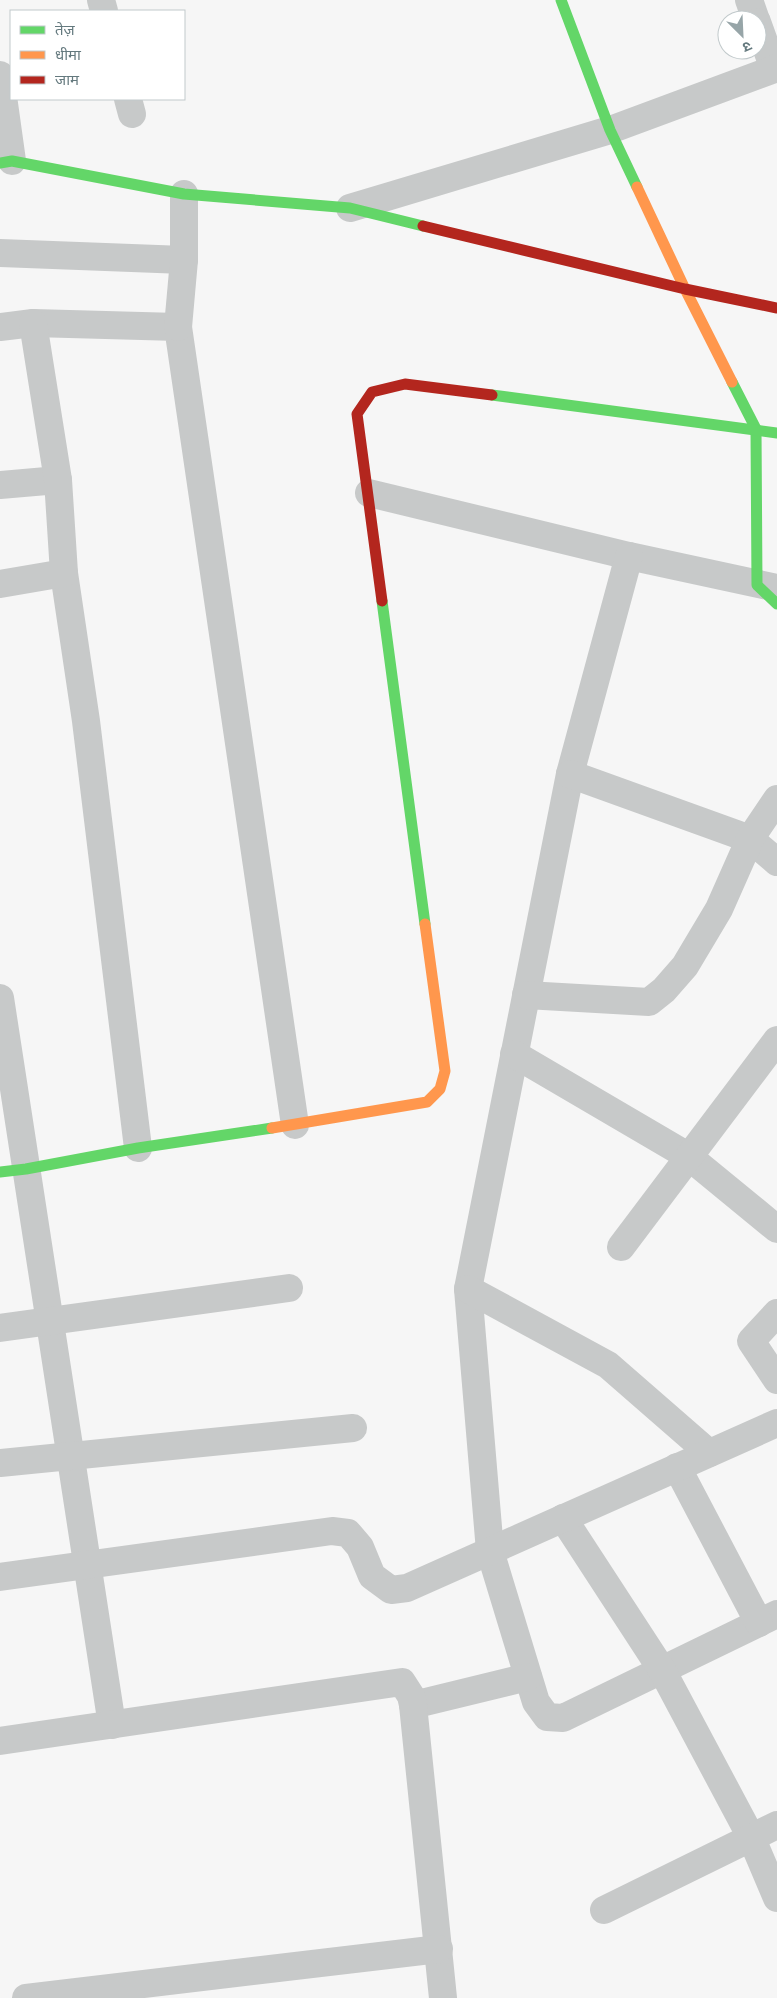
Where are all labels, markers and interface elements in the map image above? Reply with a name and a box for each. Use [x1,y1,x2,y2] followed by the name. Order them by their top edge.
[10,10,185,100] legend
[717,10,767,60] north arrow
[55,20,76,38] text: तेज़
[740,38,755,57] text: उ
[55,45,82,63] text: धीमा
[55,70,80,88] text: जाम

